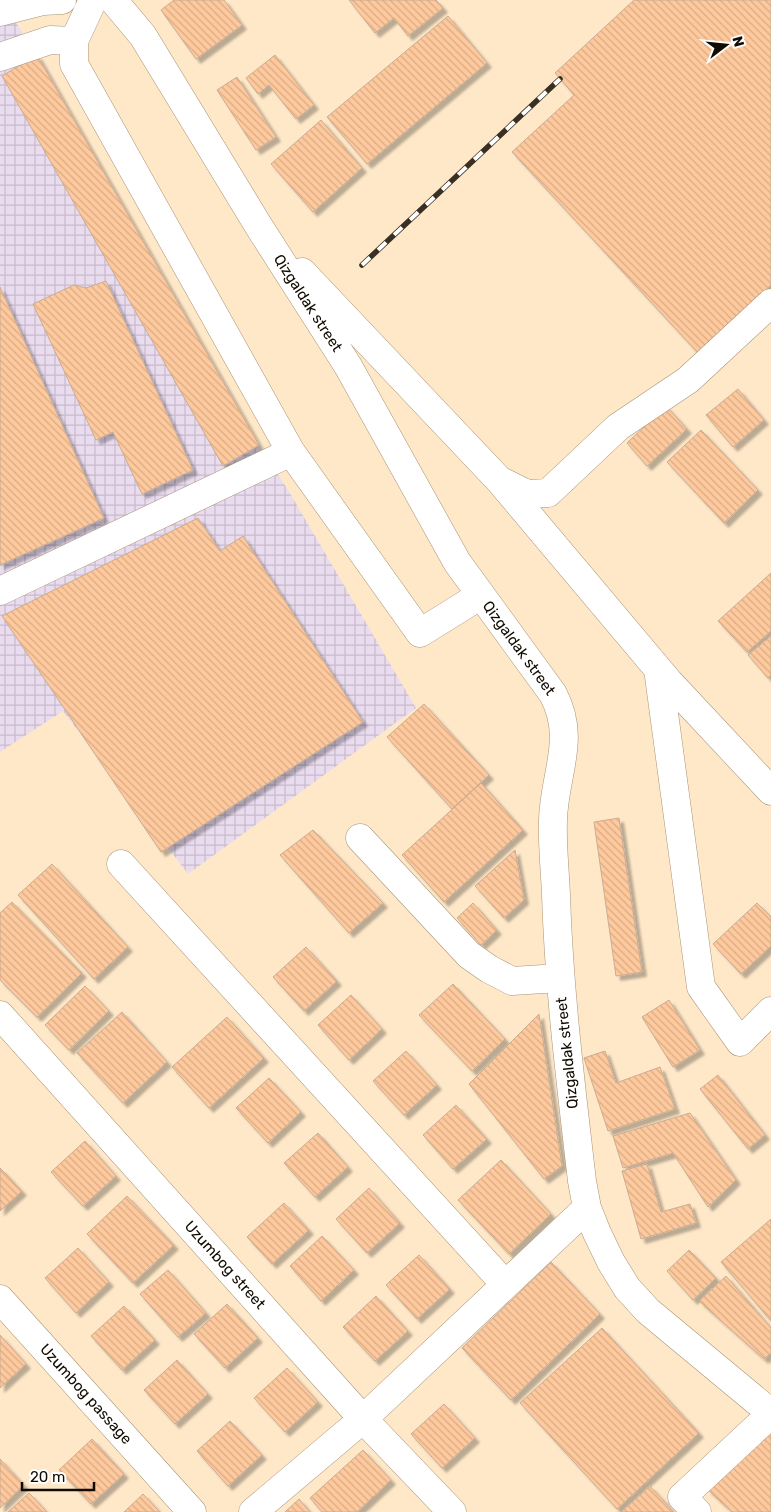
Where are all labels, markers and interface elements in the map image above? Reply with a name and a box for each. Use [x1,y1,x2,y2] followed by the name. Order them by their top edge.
[701,20,751,70] north arrow
[728,34,748,49] text: N
[270,251,346,355] street label: Qizgaldak street
[479,597,559,699] street label: Qizgaldak street
[552,996,582,1110] street label: Qizgaldak street
[181,1217,269,1313] street label: Uzumbog street
[36,1340,136,1448] street label: Uzumbog passage
[22,1460,95,1492] scale bar
[30,1468,65,1486] text: 20 m

